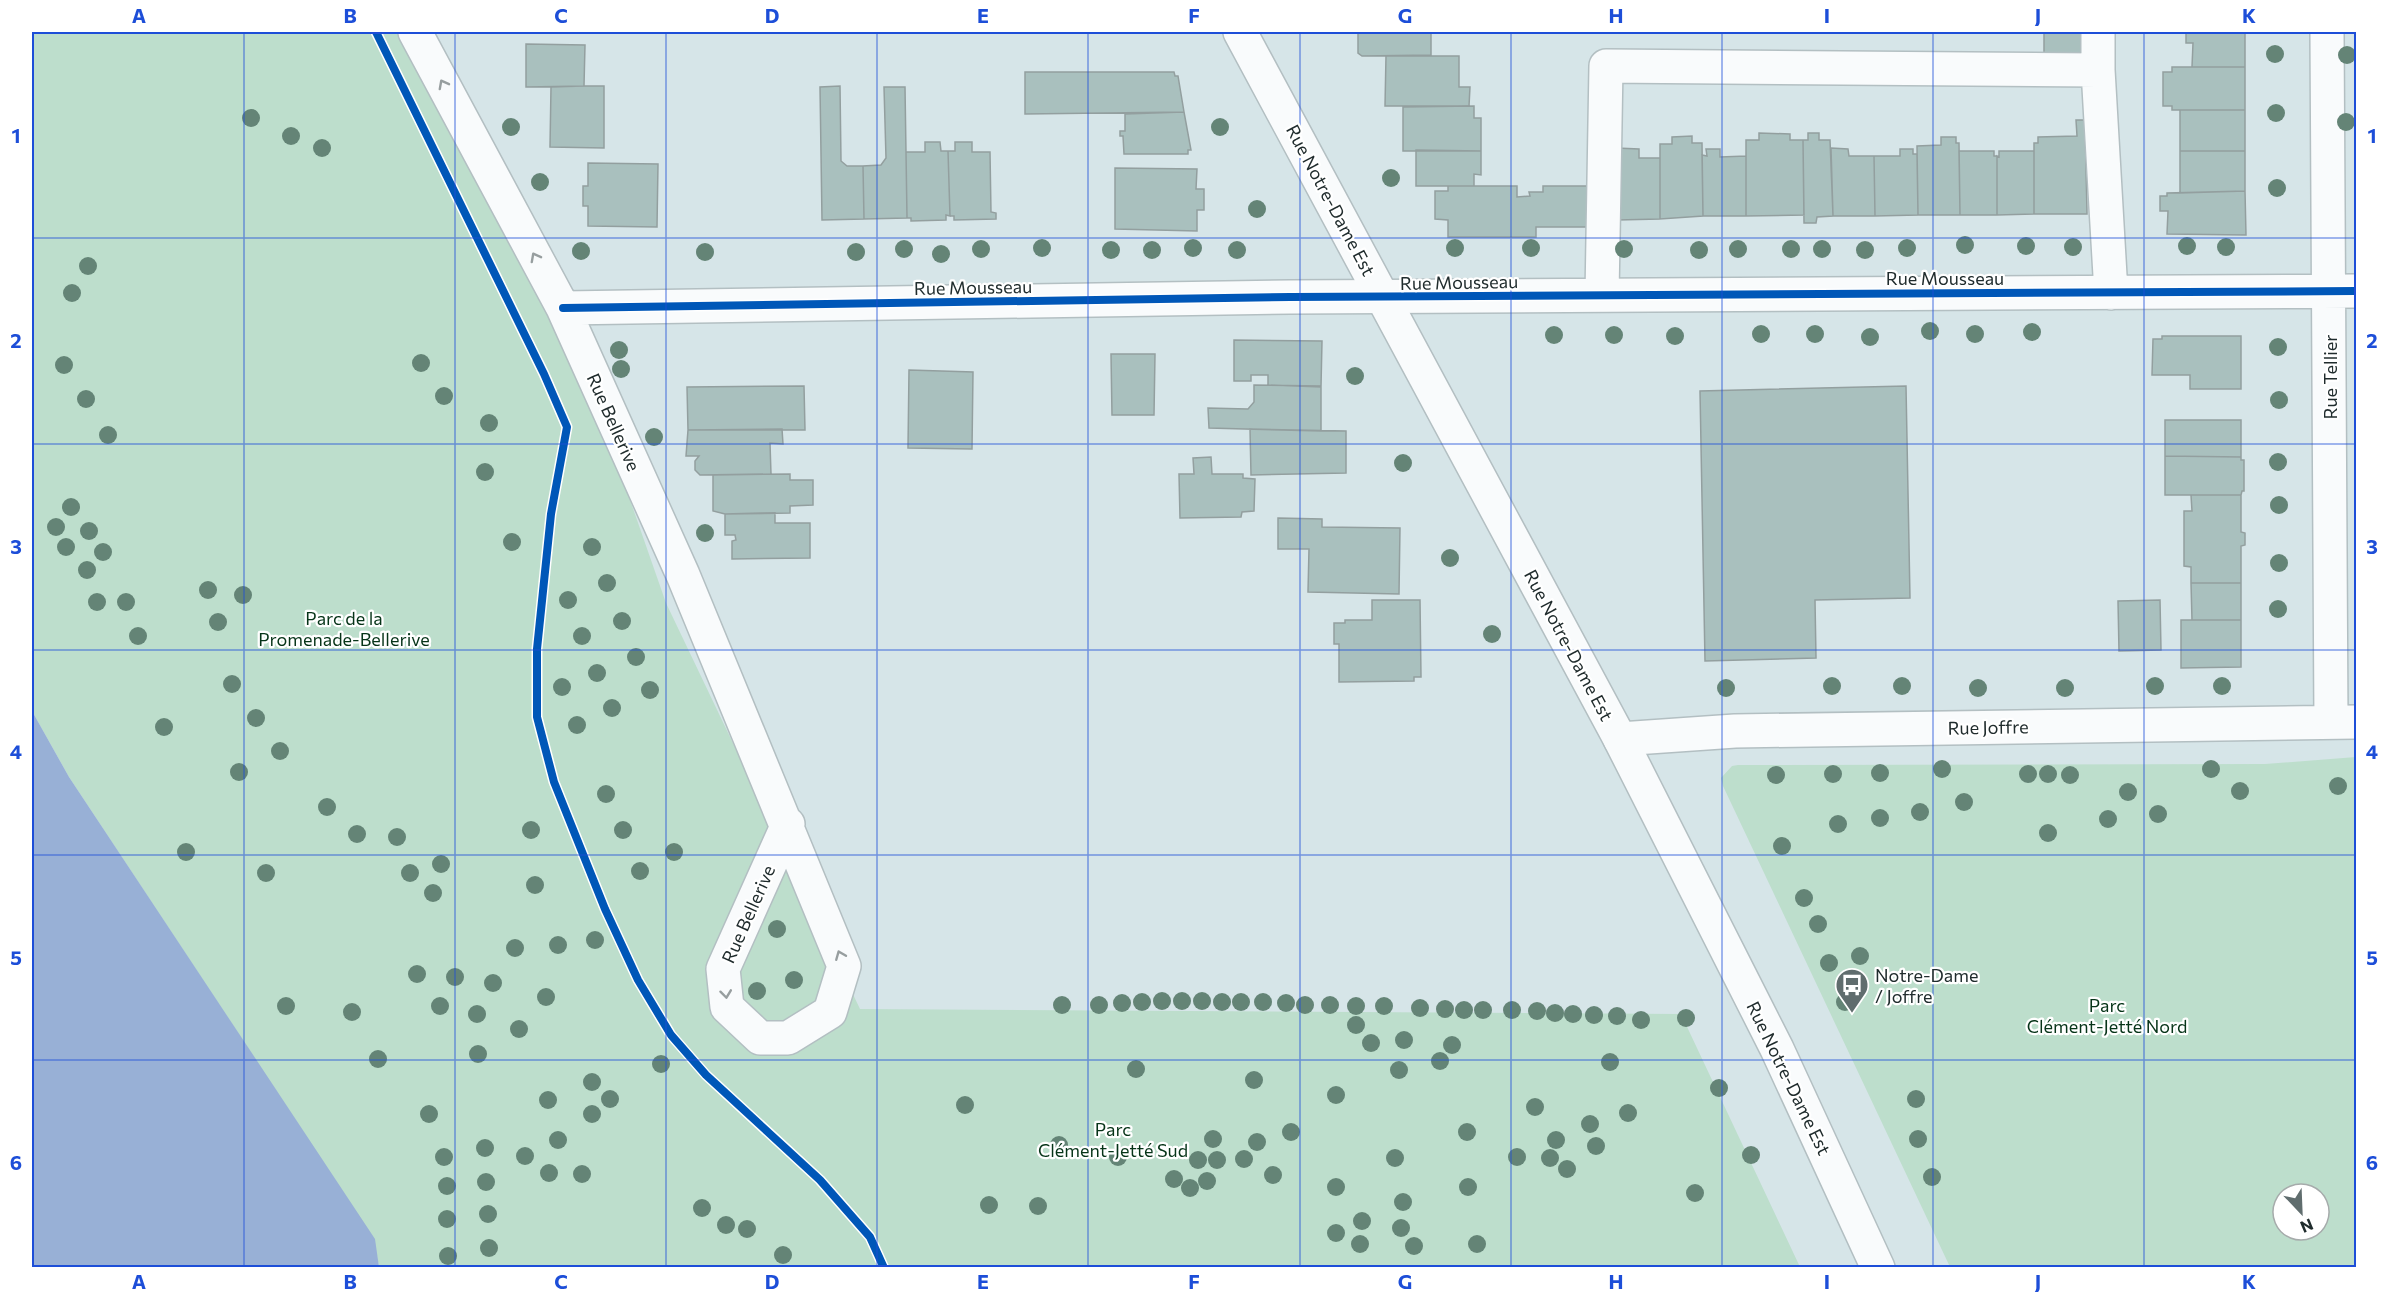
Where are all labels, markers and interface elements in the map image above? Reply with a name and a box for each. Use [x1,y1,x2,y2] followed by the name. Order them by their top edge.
[132,3,146,27] text: A
[343,3,357,27] text: B
[554,3,568,27] text: C
[765,3,779,27] text: D
[977,3,989,27] text: E
[1188,3,1200,27] text: F
[1398,3,1412,27] text: G
[1609,3,1624,27] text: H
[1824,3,1830,27] text: I
[2035,3,2041,27] text: J
[2242,3,2256,27] text: K
[439,80,451,91] one-way arrow
[1282,121,1380,279] street label: Rue Notre-Dame Est
[11,123,21,147] text: 1
[2367,123,2377,147] text: 1
[531,252,542,263] one-way arrow
[1886,267,2004,289] street label: Rue Mousseau
[1400,270,1518,294] street label: Rue Mousseau
[914,275,1032,299] street label: Rue Mousseau
[10,328,22,352] text: 2
[2366,328,2378,352] text: 2
[2319,334,2341,420] street label: Rue Tellier
[583,370,645,474] street label: Rue Bellerive
[10,534,22,558] text: 3
[2366,534,2378,558] text: 3
[1520,566,1618,724] street label: Rue Notre-Dame Est
[258,607,430,650] park label: Parc de la Promenade-Bellerive
[1947,715,2029,739] street label: Rue Joffre
[10,739,22,763] text: 4
[2366,739,2378,763] text: 4
[717,862,779,966] street label: Rue Bellerive
[10,945,22,969] text: 5
[2366,945,2378,969] text: 5
[835,950,847,961] one-way arrow
[1875,964,1978,1007] place label: Notre-Dame / Joffre
[1834,967,1870,1014] bus stop icon: Notre-Dame / Joffre
[719,990,731,999] one-way arrow
[2027,994,2187,1037] park label: Parc Clément-Jetté Nord
[1742,998,1836,1158] street label: Rue Notre-Dame Est
[1038,1118,1188,1161] park label: Parc Clément-Jetté Sud
[10,1150,22,1174] text: 6
[2366,1150,2378,1174] text: 6
[2271,1182,2331,1242] north arrow
[2298,1215,2316,1237] text: N
[132,1269,146,1293] text: A
[343,1269,357,1293] text: B
[554,1269,568,1293] text: C
[765,1269,779,1293] text: D
[977,1269,989,1293] text: E
[1188,1269,1200,1293] text: F
[1398,1269,1412,1293] text: G
[1609,1269,1624,1293] text: H
[1824,1269,1830,1293] text: I
[2035,1269,2041,1293] text: J
[2242,1269,2256,1293] text: K

